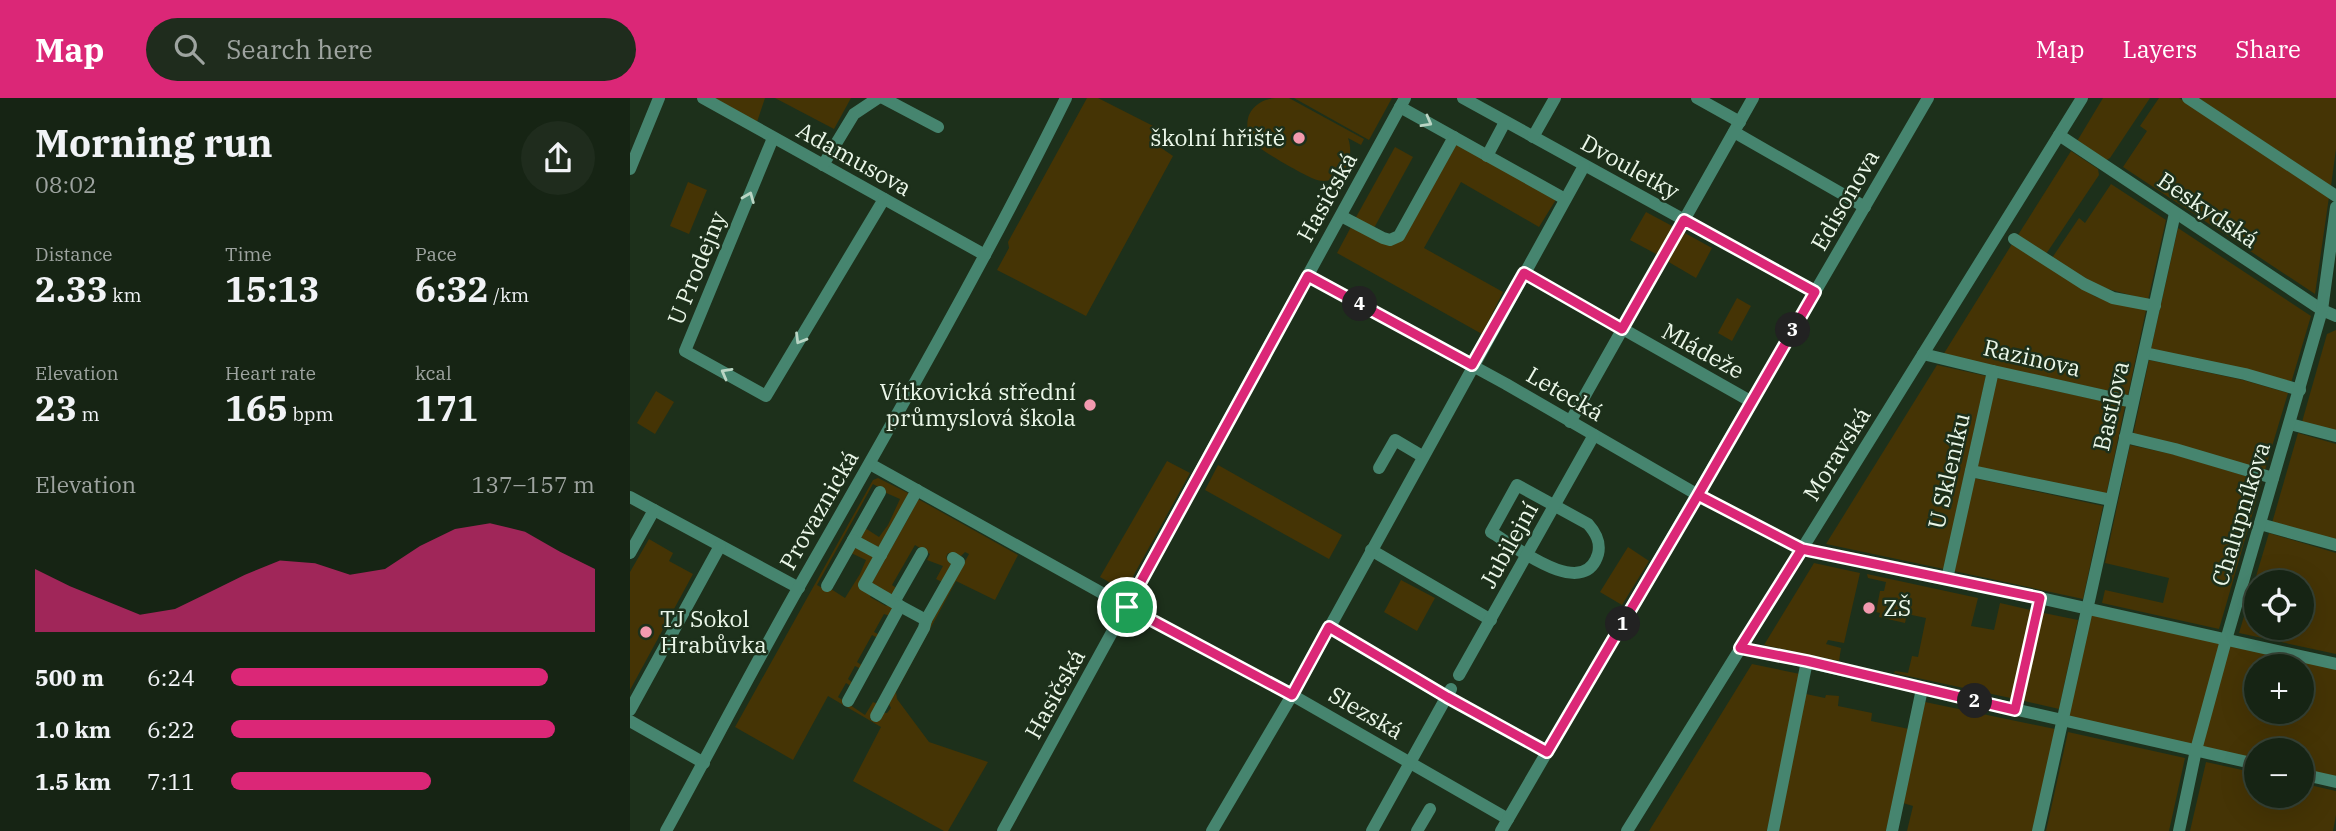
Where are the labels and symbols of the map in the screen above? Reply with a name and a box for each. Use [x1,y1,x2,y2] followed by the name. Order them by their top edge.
[792,114,917,202] street label: Adamusova
[1420,114,1433,127] one-way arrow
[1150,122,1285,152] place label: školní hřiště
[1576,127,1686,206] street label: Dvouletky
[1291,130,1307,146] marker: školní hřiště
[1803,144,1885,255] street label: Edisonova
[1289,146,1363,247] street label: Hasičská
[2152,164,2265,254] street label: Beskydská
[741,192,755,204] one-way arrow
[660,206,733,329] street label: U Prodejny
[1342,286,1378,322] pin: 4
[1776,313,1810,348] pin: 3
[1657,315,1750,385] street label: Mládeže
[1981,331,2084,383] street label: Razinova
[795,332,808,345] one-way arrow
[2085,358,2135,454] street label: Bastlova
[1521,359,1610,427] street label: Letecká
[720,368,733,381] one-way arrow
[879,376,1076,432] place label: Vítkovická střední průmyslová škola
[1082,397,1098,413] marker: Vítkovická střední průmyslová škola
[1796,401,1877,506] street label: Moravská
[1920,410,1976,532] street label: U Skleníku
[2204,438,2276,590] street label: Chalupníkova
[772,444,864,575] street label: Provaznická
[1472,496,1544,593] street label: Jubilejní
[1097,577,1157,637] pin
[1883,592,1911,622] place label: ZŠ
[1861,600,1877,616] marker: ZŠ
[660,603,767,659] place label: TJ Sokol Hrabůvka
[1606,606,1640,642] pin: 1
[638,624,654,640] marker: TJ Sokol Hrabůvka
[1017,643,1091,744] street label: Hasičská
[1324,679,1409,745] street label: Slezská
[1958,684,1992,718] pin: 2

